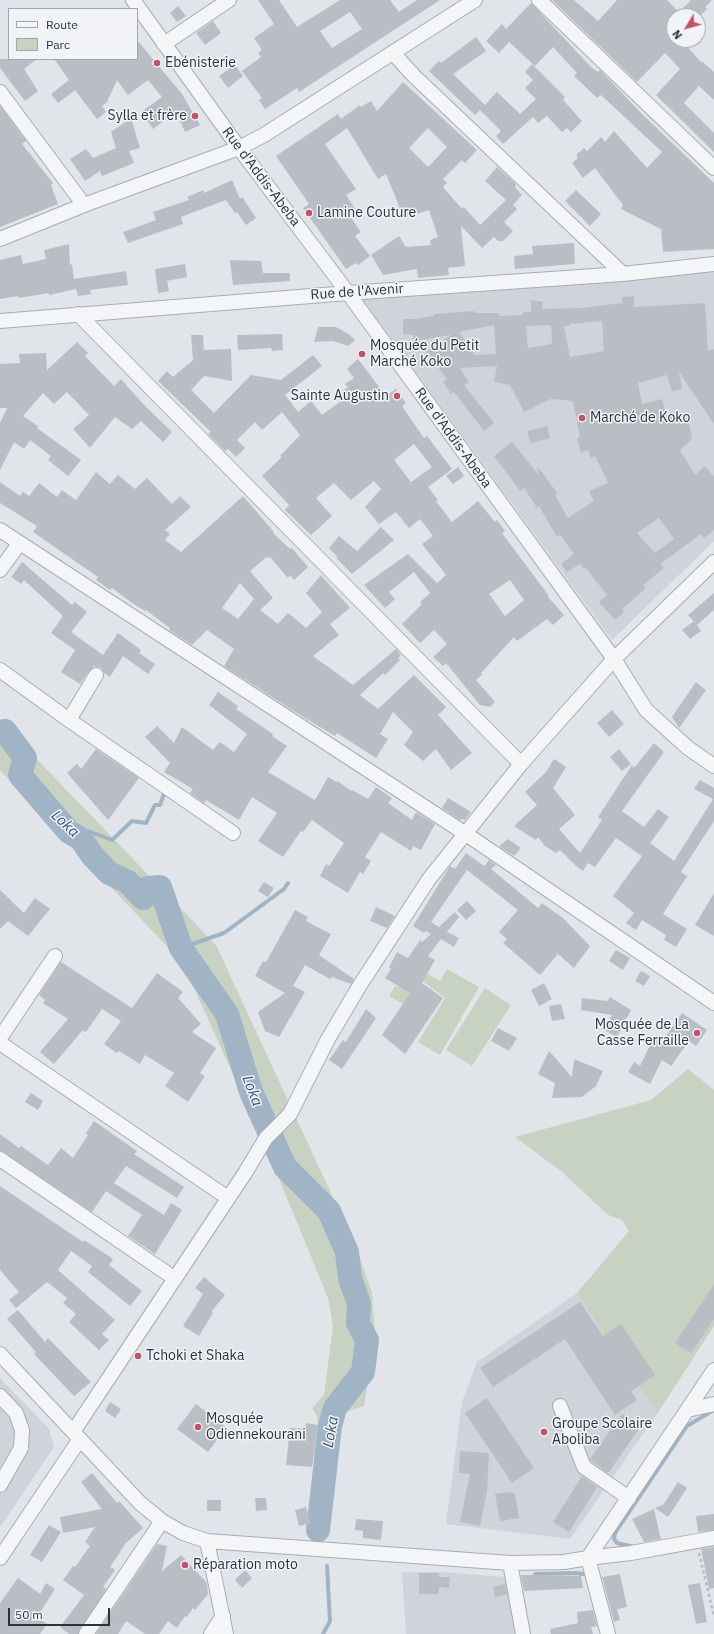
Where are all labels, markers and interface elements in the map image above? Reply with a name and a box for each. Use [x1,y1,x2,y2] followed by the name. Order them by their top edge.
[8,8,138,60] legend
[666,8,706,48] north arrow
[46,17,78,32] text: Route
[669,27,685,42] text: N
[46,37,70,52] text: Parc
[165,55,236,71] place label: Ebénisterie
[152,58,162,68] marker: Ebénisterie
[108,108,187,124] place label: Sylla et frère
[190,111,200,121] marker: Sylla et frère
[218,124,304,230] street label: Rue d'Addis-Abeba
[317,205,416,221] place label: Lamine Couture
[304,208,314,218] marker: Lamine Couture
[310,280,404,304] street label: Rue de l'Avenir
[370,338,479,370] place label: Mosquée du Petit Marché Koko
[357,349,367,359] marker: Mosquée du Petit Marché Koko
[411,385,495,491] street label: Rue d'Addis-Abeba
[291,388,389,404] place label: Sainte Augustin
[392,391,402,401] marker: Sainte Augustin
[590,410,690,426] place label: Marché de Koko
[577,413,587,423] marker: Marché de Koko
[47,807,83,841] water label: Loka
[595,1017,689,1050] place label: Mosquée de La Casse Ferraille
[692,1028,702,1038] marker: Mosquée de La Casse Ferraille
[238,1073,266,1109] water label: Loka
[146,1348,244,1364] place label: Tchoki et Shaka
[133,1351,143,1361] marker: Tchoki et Shaka
[206,1411,306,1444] place label: Mosquée Odiennekourani
[319,1415,343,1449] water label: Loka
[552,1416,652,1448] place label: Groupe Scolaire Aboliba
[193,1422,203,1432] marker: Mosquée Odiennekourani
[539,1427,549,1437] marker: Groupe Scolaire Aboliba
[193,1557,298,1573] place label: Réparation moto
[180,1560,190,1570] marker: Réparation moto
[10,1600,112,1626] scale bar
[15,1607,43,1622] text: 50 m

